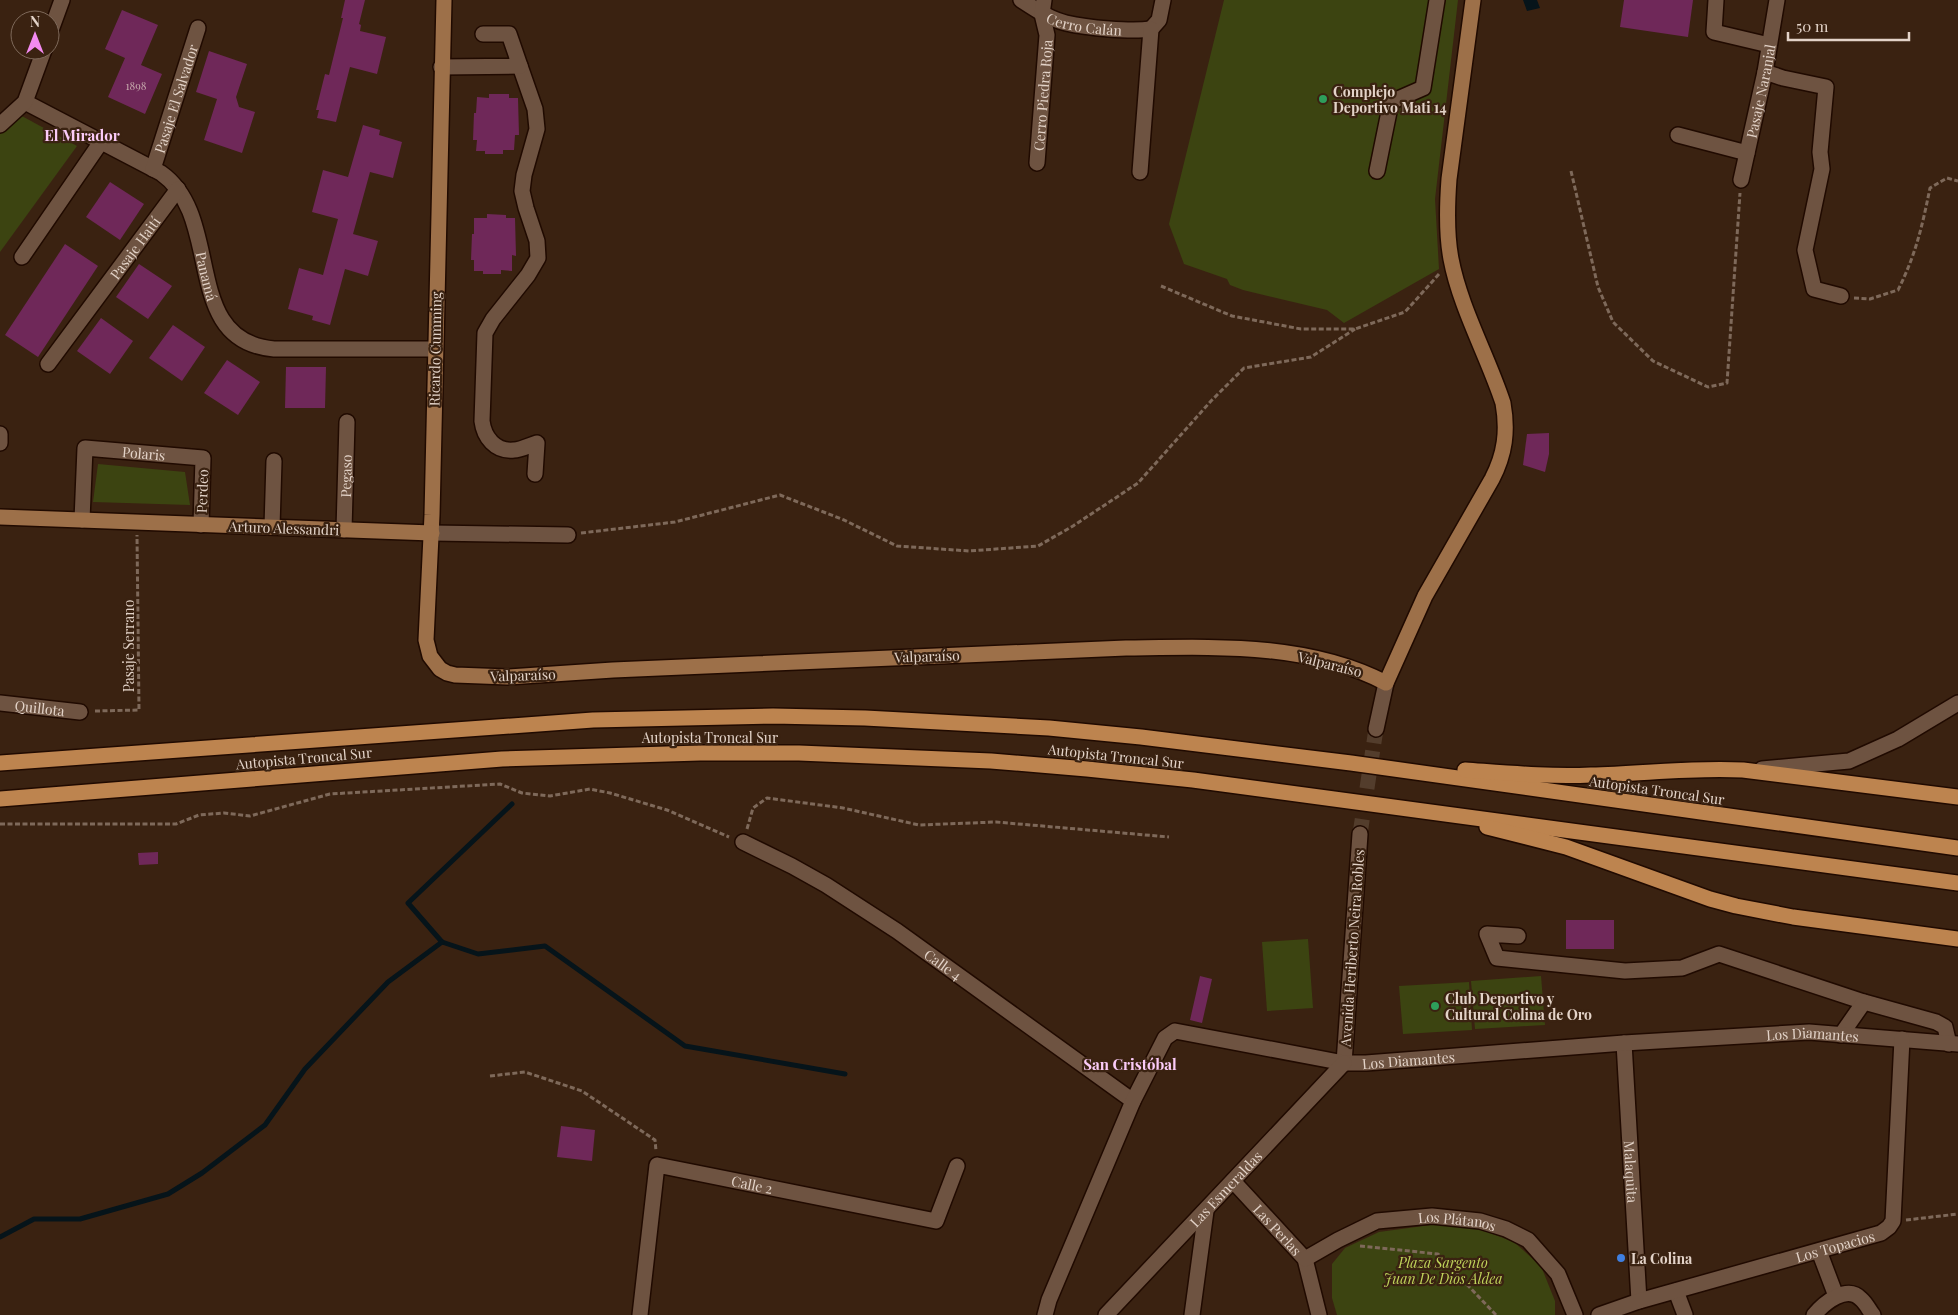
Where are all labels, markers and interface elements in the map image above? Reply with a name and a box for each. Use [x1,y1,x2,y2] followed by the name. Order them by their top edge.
[1044,7,1123,39] street label: Cerro Calán
[10,10,60,60] north arrow
[1788,10,1909,42] scale bar
[30,12,40,31] text: N
[1796,16,1829,36] text: 50 m
[1028,39,1056,152] street label: Cerro Piedra Roja
[149,41,202,155] street label: Pasaje El Salvador
[1741,43,1779,140] street label: Pasaje Naranjal
[125,78,147,93] house number: 1898
[1333,82,1447,117] place label: Complejo Deportivo Mati 14
[1317,93,1329,105] marker: Complejo Deportivo Mati 14
[44,125,120,145] district label: El Mirador
[105,212,164,283] street label: Pasaje Haití
[192,250,222,303] street label: Panamá
[425,291,446,406] street label: Ricardo Cumming
[121,442,166,464] street label: Polaris
[335,454,356,498] street label: Pegaso
[192,468,212,513] street label: Perdeo
[227,517,340,539] street label: Arturo Alessandri
[119,599,138,692] street label: Pasaje Serrano
[893,645,960,667] street label: Valparaíso
[1295,647,1364,681] street label: Valparaíso
[489,664,556,686] street label: Valparaíso
[14,695,66,720] street label: Quillota
[641,728,779,747] street label: Autopista Troncal Sur
[1046,739,1186,773] street label: Autopista Troncal Sur
[234,743,374,773] street label: Autopista Troncal Sur
[1587,771,1727,809] street label: Autopista Troncal Sur
[1336,849,1368,1048] street label: Avenida Heriberto Neira Robles
[921,944,966,984] street label: Calle 4
[1445,989,1592,1024] place label: Club Deportivo y Cultural Colina de Oro
[1429,1000,1441,1012] marker: Club Deportivo y Cultural Colina de Oro
[1766,1022,1860,1045] street label: Los Diamantes
[1361,1047,1456,1073] street label: Los Diamantes
[1083,1054,1177,1074] district label: San Cristóbal
[1620,1140,1643,1203] street label: Malaquita
[1185,1146,1266,1231] street label: Las Esmeraldas
[730,1171,775,1198] street label: Calle 2
[1249,1200,1306,1259] street label: Las Perlas
[1417,1206,1499,1235] street label: Los Plátanos
[1793,1226,1877,1266] street label: Los Topacios
[1631,1249,1693,1268] place label: La Colina
[1615,1252,1627,1264] marker: La Colina
[1383,1253,1503,1288] park label: Plaza Sargento Juan De Dios Aldea

